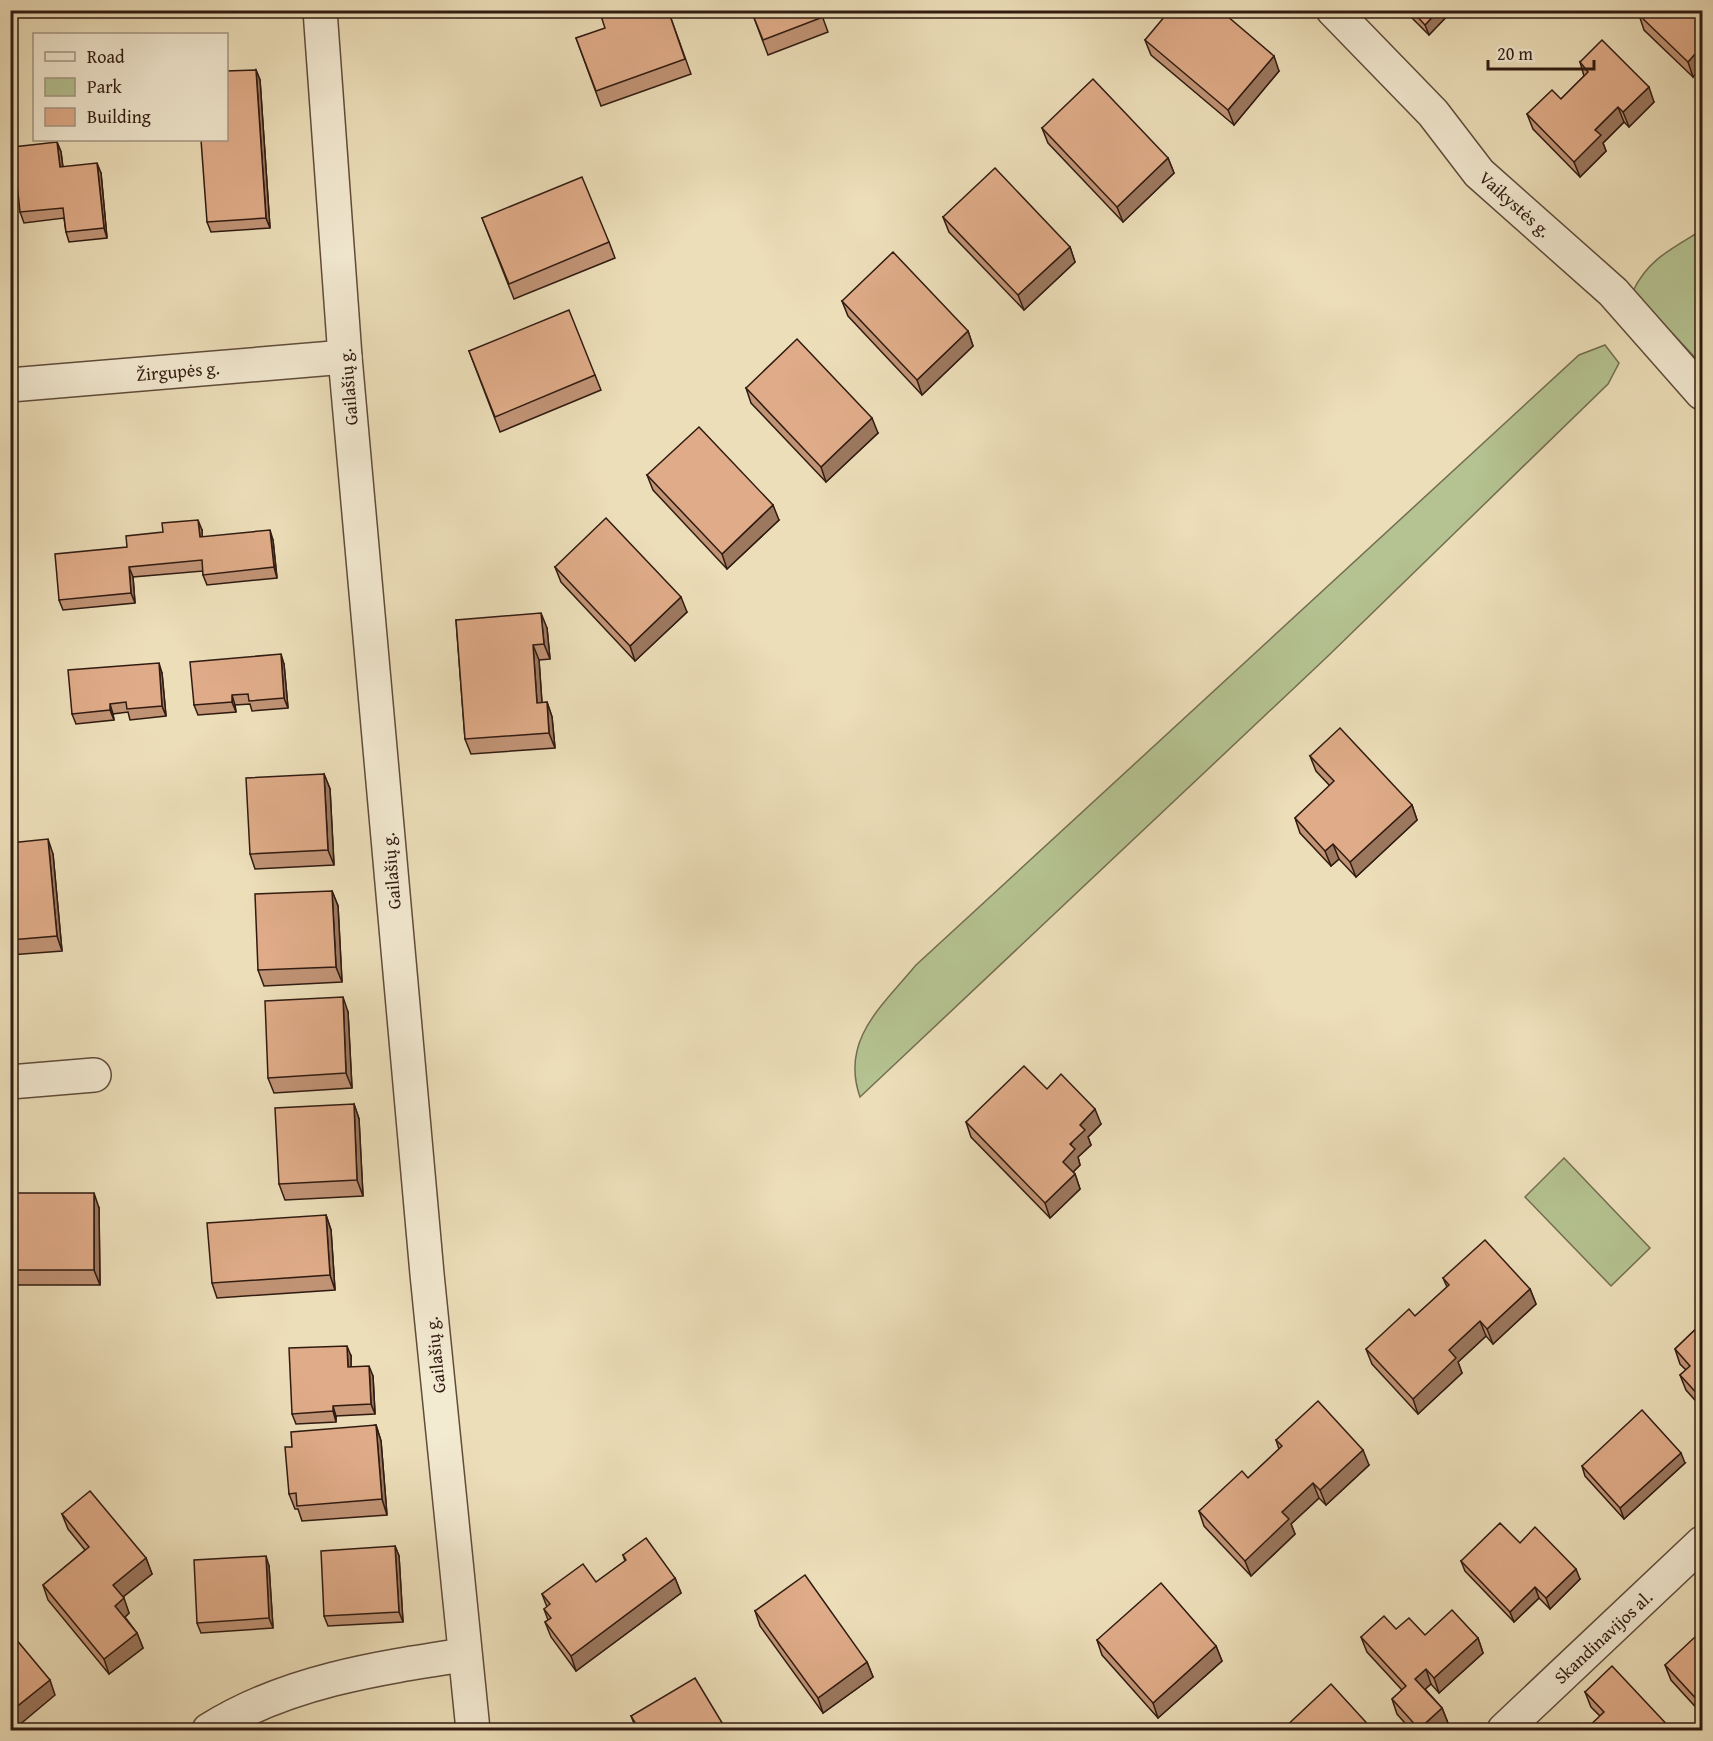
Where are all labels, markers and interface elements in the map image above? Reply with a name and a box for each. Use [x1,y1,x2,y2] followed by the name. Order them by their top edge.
[33,33,228,141] legend
[1488,33,1594,71] scale bar
[1497,40,1533,67] text: 20 m
[87,43,125,70] text: Road
[87,73,123,100] text: Park
[87,103,151,130] text: Building
[1473,164,1557,244] street label: Vaikystės g.
[331,347,365,427] street label: Gailašių g.
[135,354,221,388] street label: Žirgupės g.
[374,831,408,911] street label: Gailašių g.
[418,1315,452,1395] street label: Gailašių g.
[1547,1584,1659,1690] street label: Skandinavijos al.

